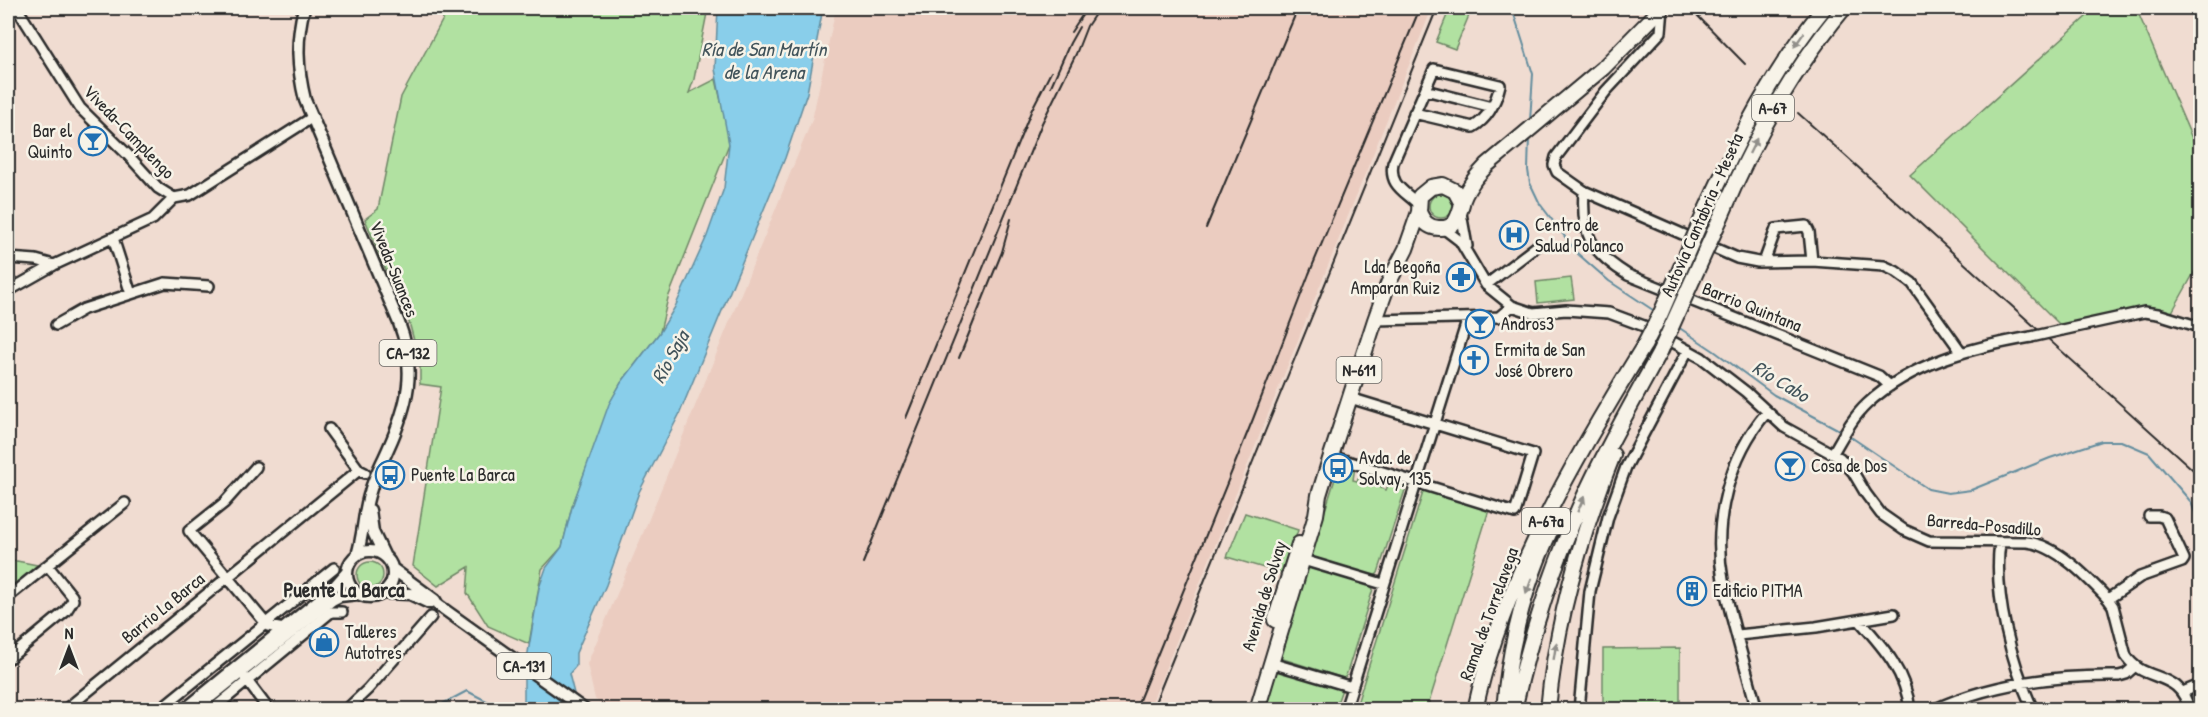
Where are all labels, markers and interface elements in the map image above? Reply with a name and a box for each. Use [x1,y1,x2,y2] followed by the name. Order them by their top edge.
[1793,31,1805,47] one-way arrow
[702,35,828,85] water label: Ría de San Martín de la Arena
[78,79,181,184] street label: Viveda-Camplengo
[1752,95,1794,121] road number: A-67
[27,118,72,164] place label: Bar el Quinto
[77,125,109,157] bar icon: Bar el Quinto
[1654,129,1749,300] street label: Autovía Cantabria - Meseta
[1748,138,1757,155] one-way arrow
[1535,212,1624,258] place label: Centro de Salud Polanco
[364,217,425,321] street label: Viveda-Suances
[1498,219,1530,251] hospital icon: Centro de Salud Polanco
[1351,254,1440,300] place label: Lda. Begoña Amparan Ruiz
[1445,261,1477,293] pharmacy icon: Lda. Begoña Amparan Ruiz
[1699,275,1806,338] street label: Barrio Quintana
[1464,308,1496,340] bar icon: Andros3
[1501,311,1554,336] place label: Andros3
[644,324,696,388] water label: Río Saja
[1495,337,1585,383] place label: Ermita de San José Obrero
[380,340,436,366] road number: CA-132
[1458,344,1490,376] church icon: Ermita de San José Obrero
[1748,353,1816,409] water label: Río Cabo
[1336,357,1382,383] road number: N-611
[1359,445,1432,491] place label: Avda. de Solvay, 135
[1774,450,1806,482] bar icon: Cosa de Dos
[1322,452,1354,484] bus stop icon: Avda. de Solvay, 135
[1811,453,1887,478] place label: Cosa de Dos
[374,459,406,491] bus stop icon: Puente La Barca
[411,462,515,487] place label: Puente La Barca
[1576,494,1586,512] one-way arrow
[1926,507,2042,542] street label: Barreda-Posadillo
[1522,508,1570,534] road number: A-67a
[1235,537,1292,654] street label: Avenida de Solvay
[1453,544,1524,684] street label: Ramal de Torrelavega
[116,566,210,649] street label: Barrio La Barca
[284,575,405,604] district label: Puente La Barca
[1676,575,1708,607] building icon: Edificio PITMA
[1523,577,1533,595] one-way arrow
[1713,578,1803,603] place label: Edificio PITMA
[39,618,99,678] north arrow
[345,619,402,665] place label: Talleres Autotres
[65,622,74,644] text: N
[308,626,340,658] shop icon: Talleres Autotres
[1551,642,1560,661] one-way arrow
[497,653,551,679] road number: CA-131

